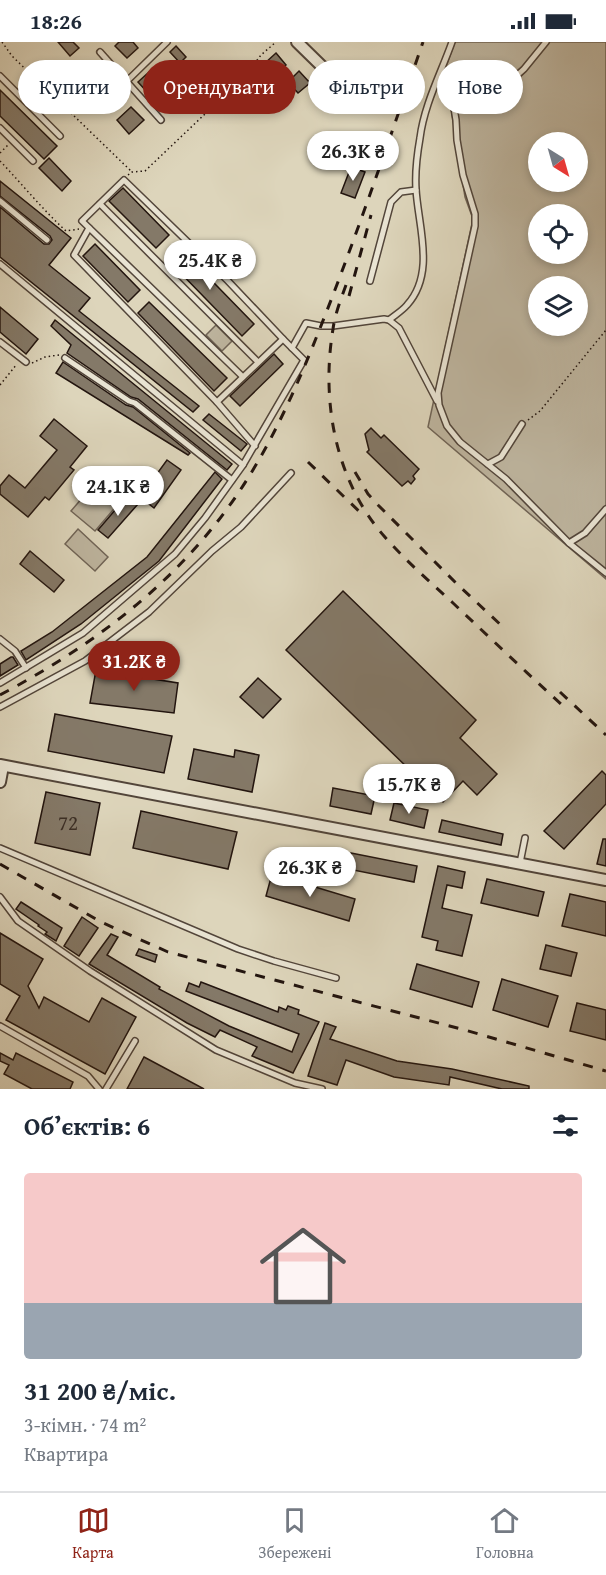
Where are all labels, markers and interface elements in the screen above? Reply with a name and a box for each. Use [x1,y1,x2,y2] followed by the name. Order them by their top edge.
[30,5,82,37] text: 18:26
[18,60,131,114] chip: Купити
[143,60,296,114] chip: Орендувати
[308,60,425,114] chip: Фільтри
[437,60,523,114] chip: Нове
[298,131,408,182] pin: 26.3K ₴
[528,132,588,192] north arrow
[528,132,588,336] map controls
[321,136,385,165] text: 26.3K ₴
[528,204,588,264] button: locate
[155,240,265,291] pin: 25.4K ₴
[178,245,242,274] text: 25.4K ₴
[528,276,588,336] button: layers
[63,466,173,517] pin: 24.1K ₴
[86,471,150,500] text: 24.1K ₴
[79,641,189,692] pin: 31.2K ₴
[102,646,166,675] text: 31.2K ₴
[354,764,464,815] pin: 15.7K ₴
[377,769,441,798] text: 15.7K ₴
[58,807,78,838] house number: 72
[255,847,365,898] pin: 26.3K ₴
[278,852,342,881] text: 26.3K ₴
[24,1106,150,1145] text: Об’єктів: 6
[549,1109,582,1142] icon: filters
[249,1212,357,1320] icon: home
[24,1371,176,1410] text: 31 200 ₴/міс.
[24,1410,146,1439] text: 3-кімн. · 74 m²
[24,1439,108,1468] text: Квартира
[72,1504,114,1564] tab: Карта
[258,1504,331,1564] tab: Збережені
[476,1504,534,1564] tab: Головна

